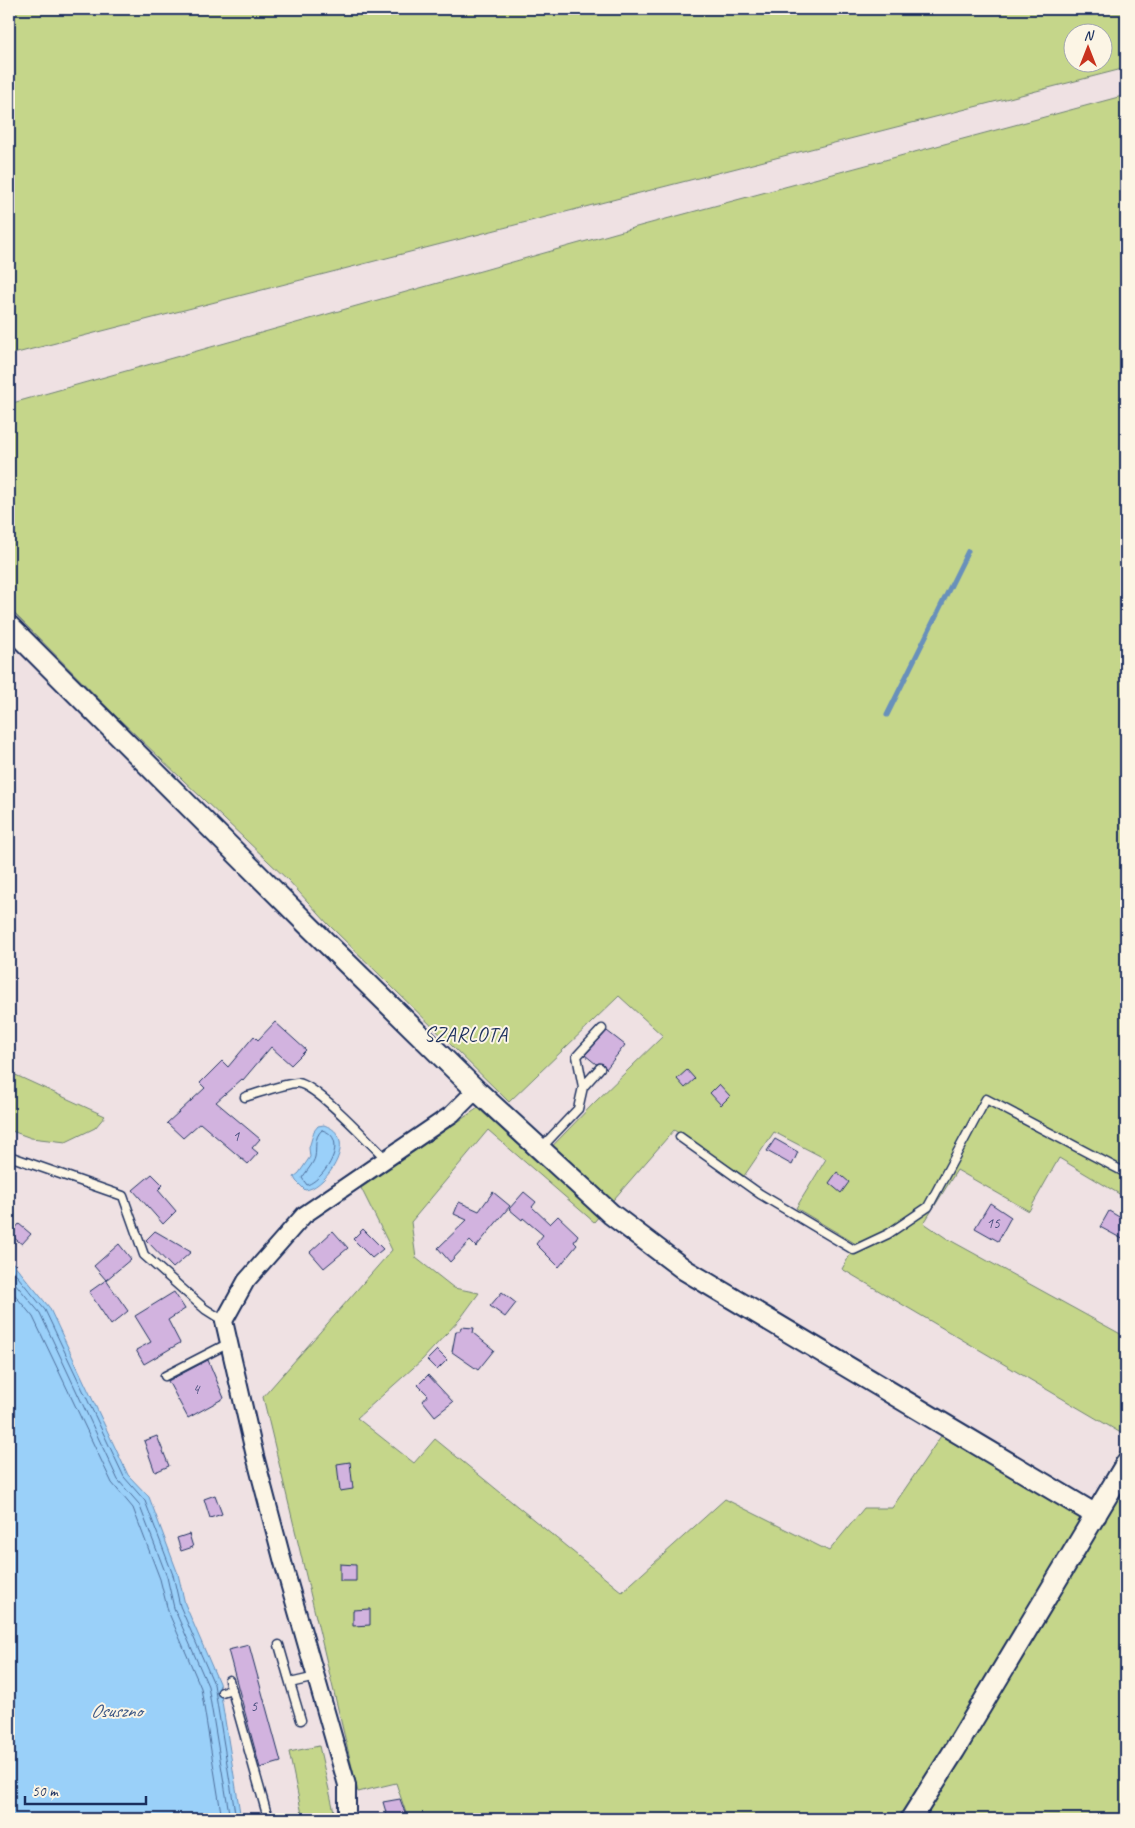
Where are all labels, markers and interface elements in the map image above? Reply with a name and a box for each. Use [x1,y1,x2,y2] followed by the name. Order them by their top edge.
[1062,22,1112,72] north arrow
[1084,27,1095,44] text: N
[424,1022,508,1047] district label: SZARLOTA
[233,1127,241,1146] house number: 1
[986,1214,1001,1233] house number: 15
[193,1380,201,1399] house number: 4
[251,1697,259,1716] house number: 5
[91,1699,145,1723] water label: Osuszno
[25,1773,146,1805] scale bar
[32,1782,59,1801] text: 50 m

